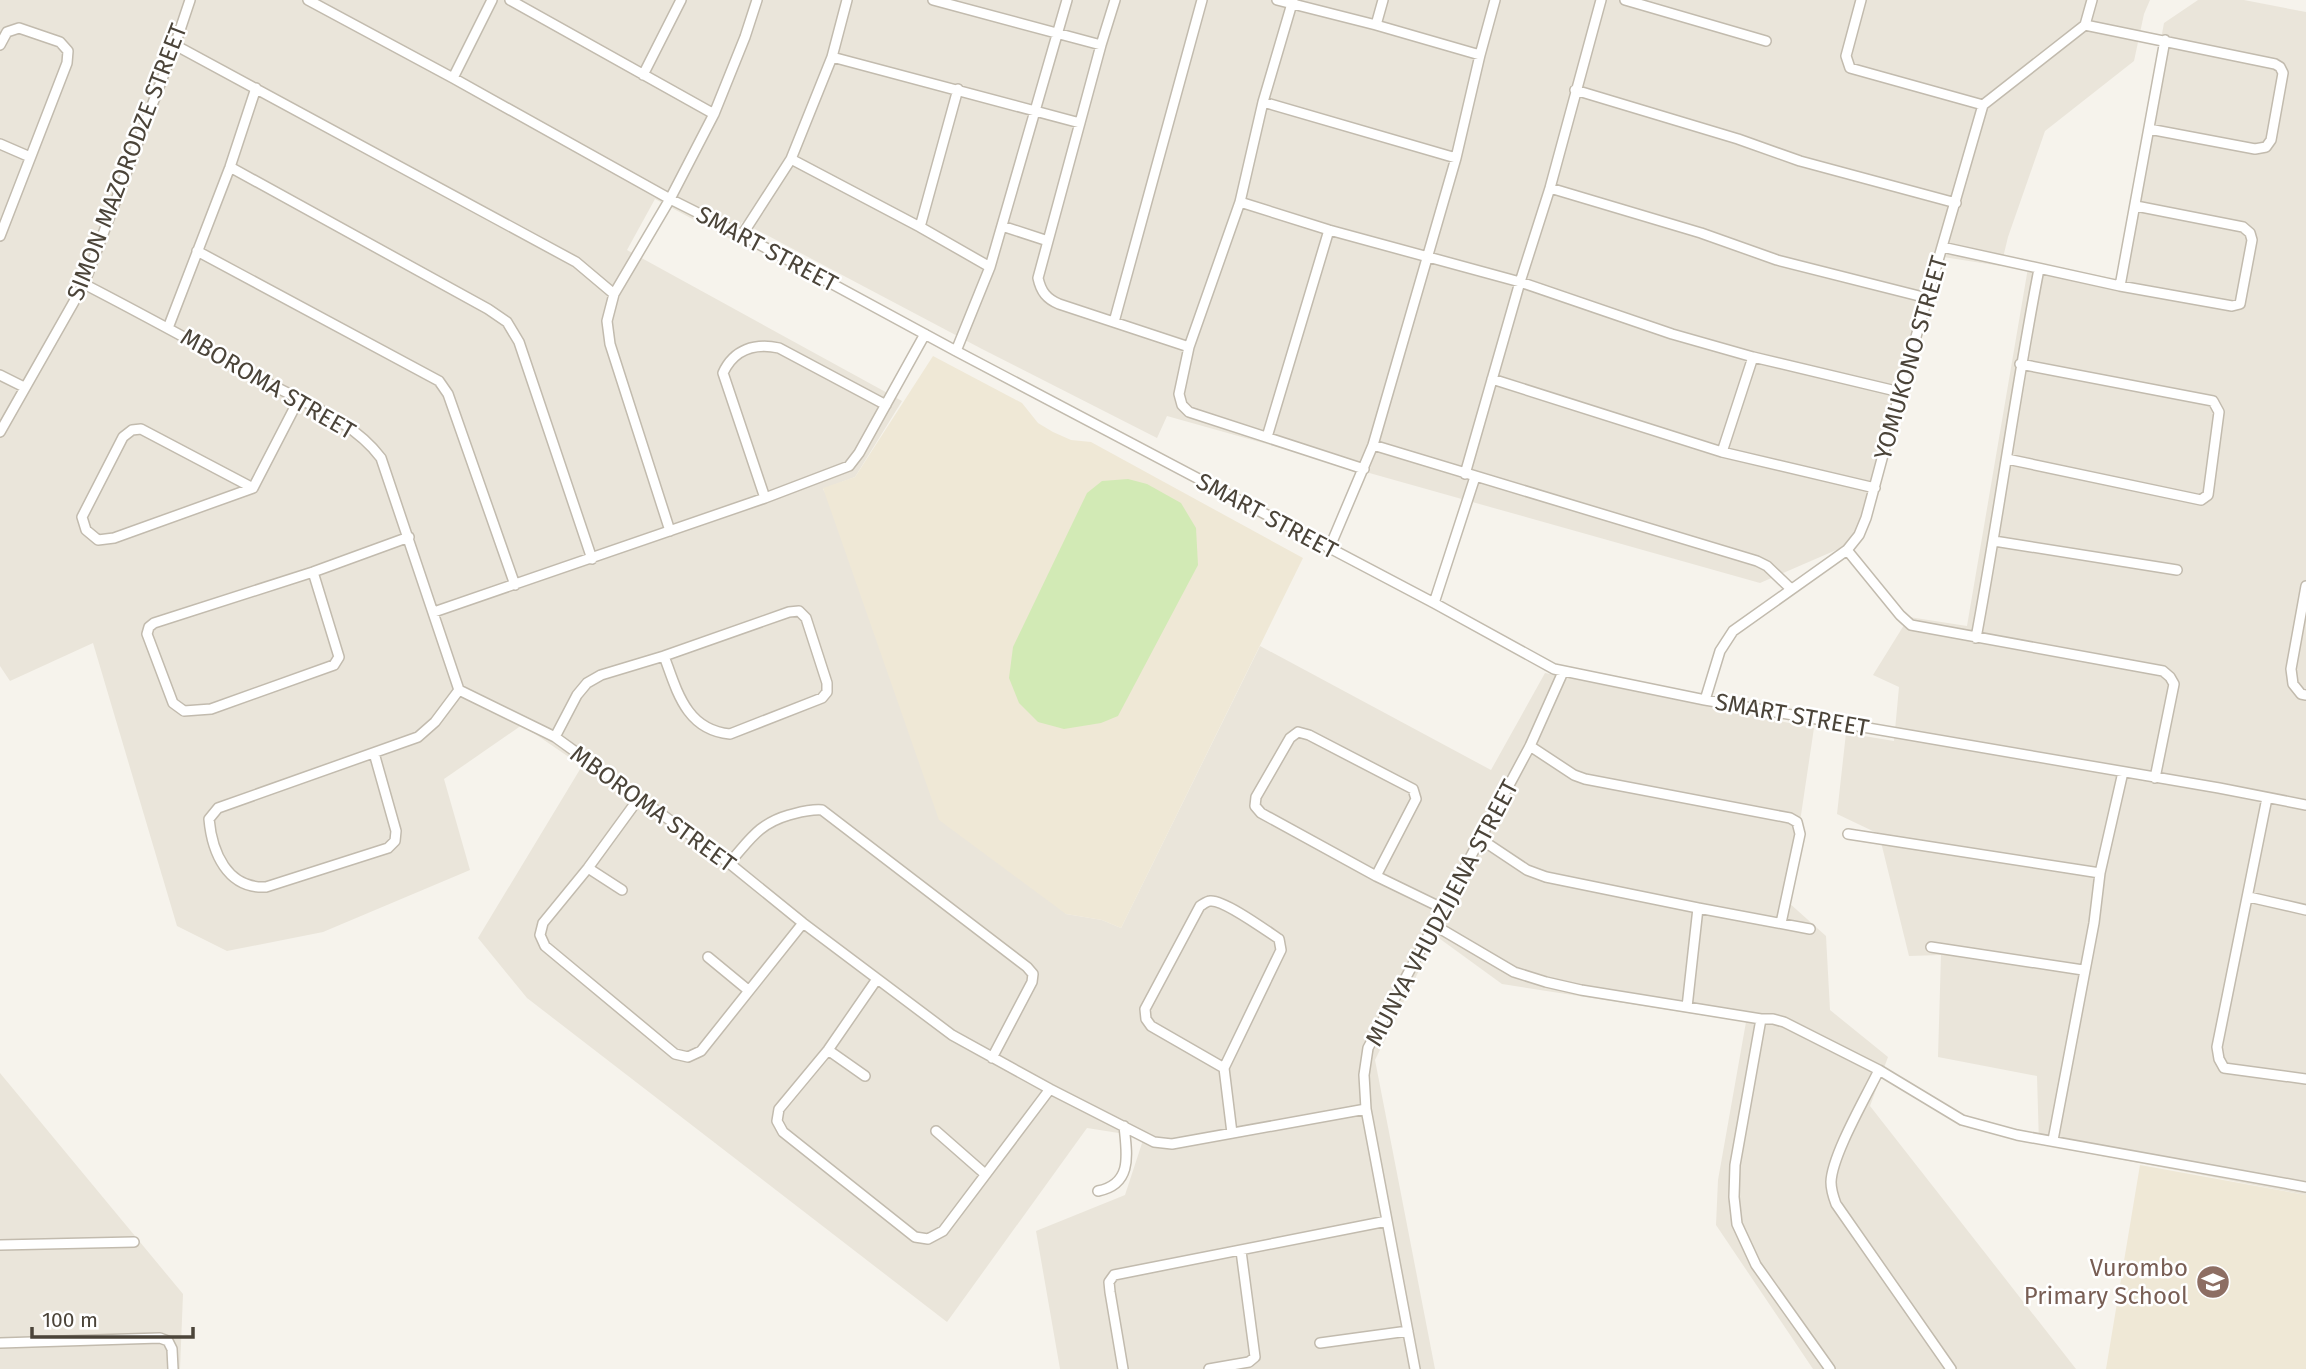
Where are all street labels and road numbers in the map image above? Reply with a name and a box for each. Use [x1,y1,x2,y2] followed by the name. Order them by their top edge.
[61,19,193,304] street label: SIMON MAZORODZE STREET
[692,200,843,298] street label: SMART STREET
[1868,252,1954,463] street label: YOMUKONO STREET
[176,323,361,446] street label: MBOROMA STREET
[1192,467,1343,565] street label: SMART STREET
[1713,688,1872,742] street label: SMART STREET
[565,740,741,879] street label: MBOROMA STREET
[1360,775,1524,1051] street label: MUNYA VHUDZIJENA STREET

